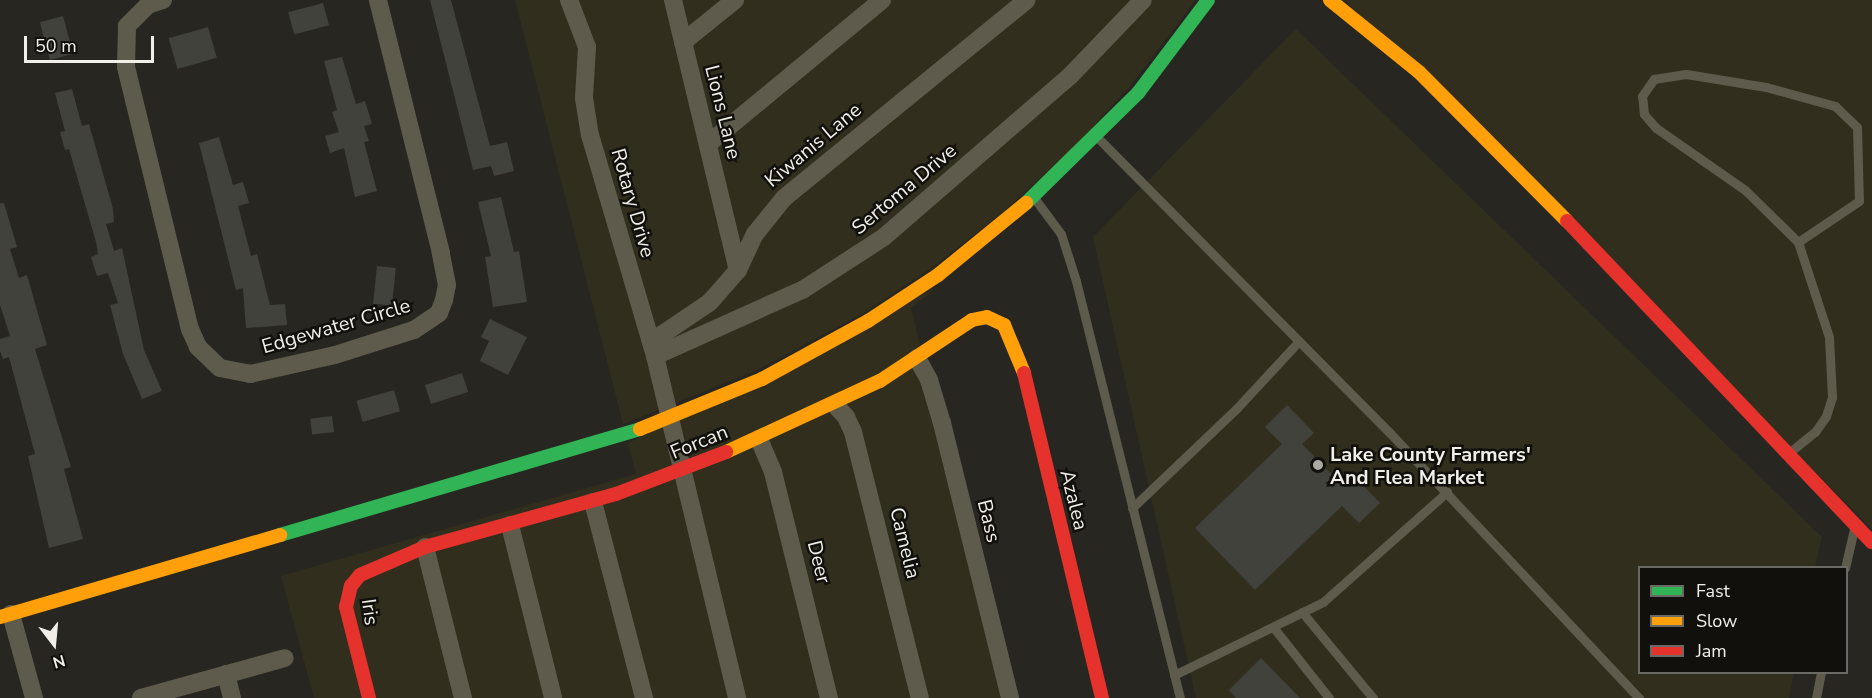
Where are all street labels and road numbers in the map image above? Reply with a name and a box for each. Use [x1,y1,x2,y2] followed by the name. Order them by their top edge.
[700,62,746,162] street label: Lions Lane
[760,98,866,192] street label: Kiwanis Lane
[847,138,961,240] street label: Sertoma Drive
[606,146,660,260] street label: Rotary Drive
[259,293,413,359] street label: Edgewater Circle
[667,420,731,464] street label: Forcan
[1055,467,1093,533] street label: Azalea
[972,497,1006,545] street label: Bass
[885,505,925,581] street label: Camelia
[802,538,836,586] street label: Deer
[356,597,384,627] street label: Iris

